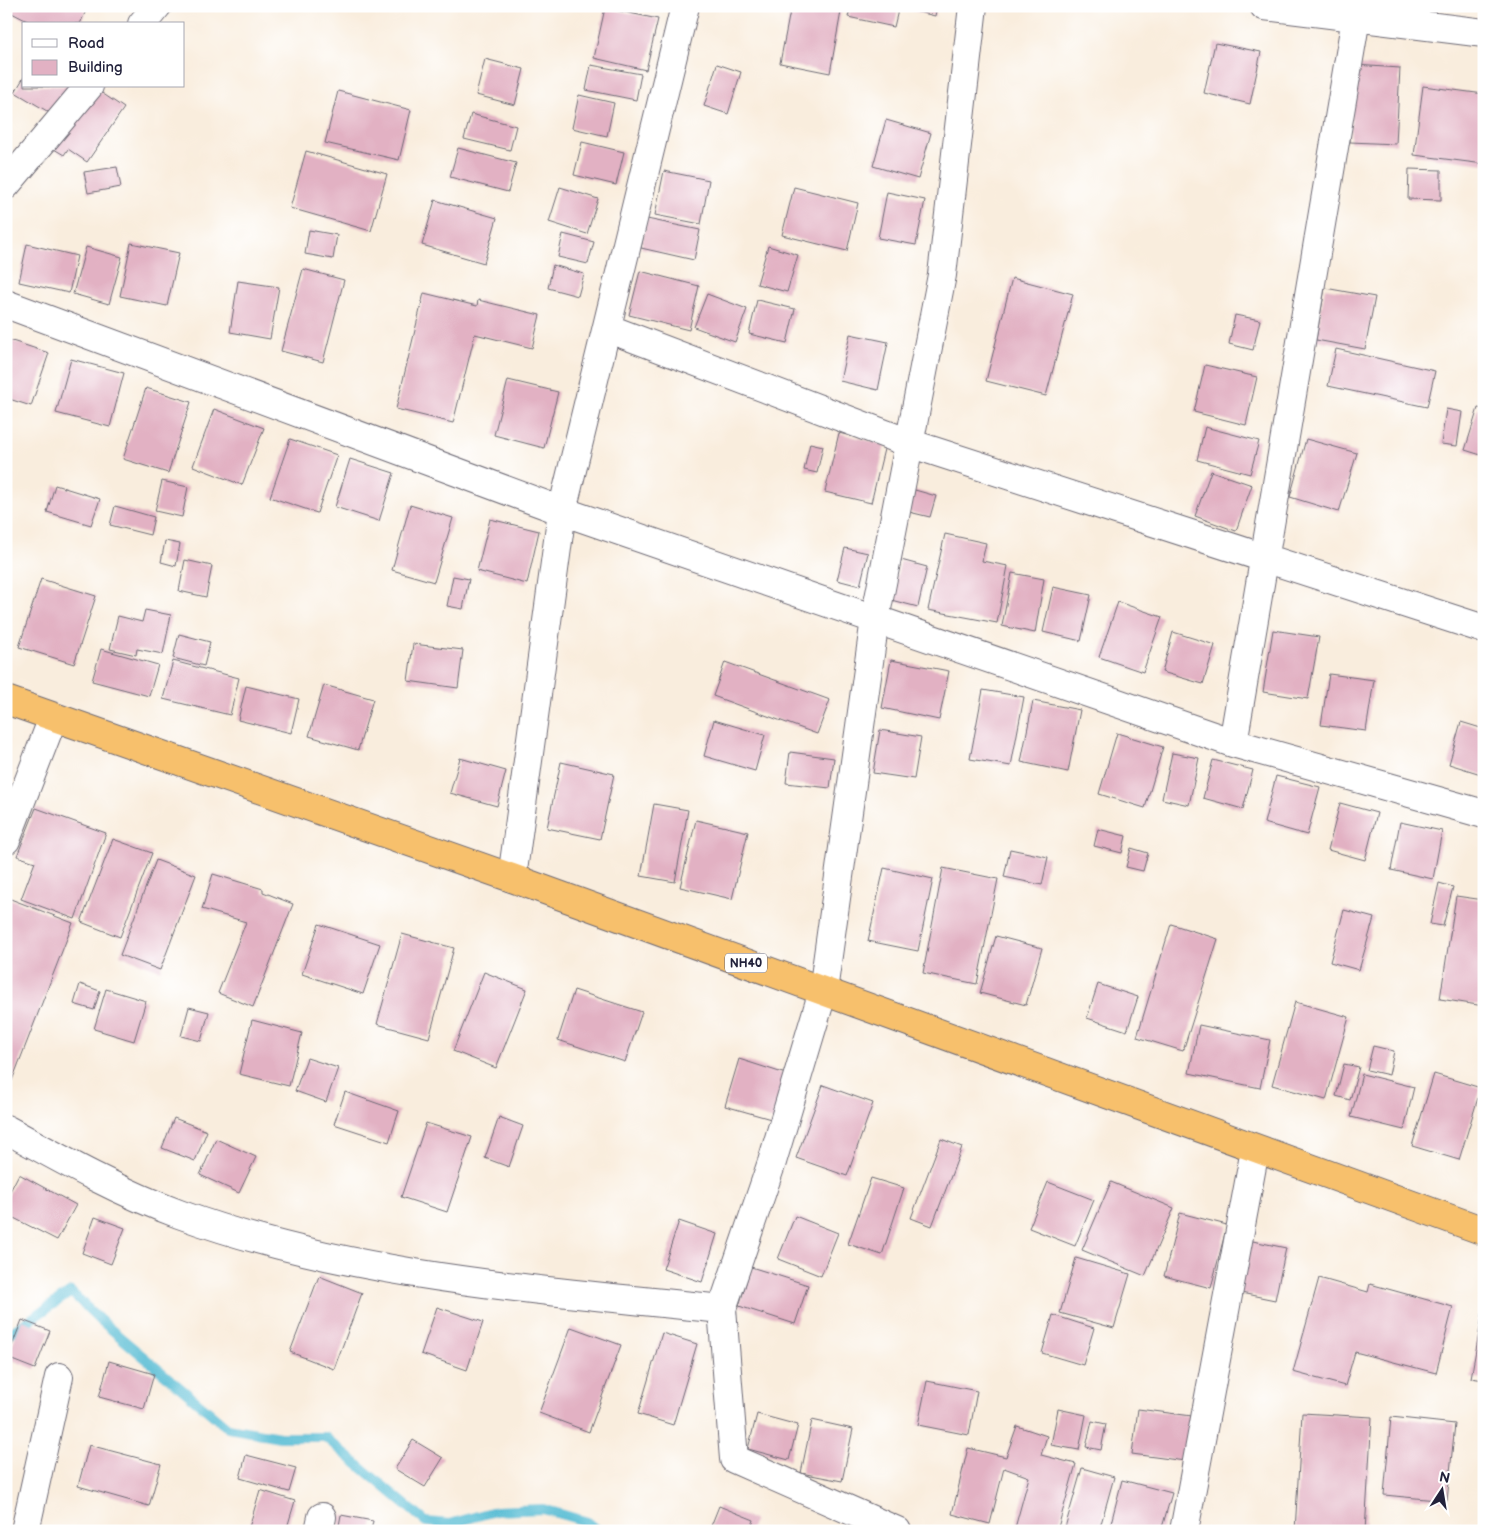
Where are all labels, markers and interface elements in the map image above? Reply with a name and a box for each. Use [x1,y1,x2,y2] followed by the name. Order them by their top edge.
[22,22,185,88] legend
[68,34,104,53] text: Road
[68,58,123,77] text: Building
[725,954,767,972] road number: NH40
[1418,1464,1468,1514] north arrow
[1438,1468,1452,1487] text: N

